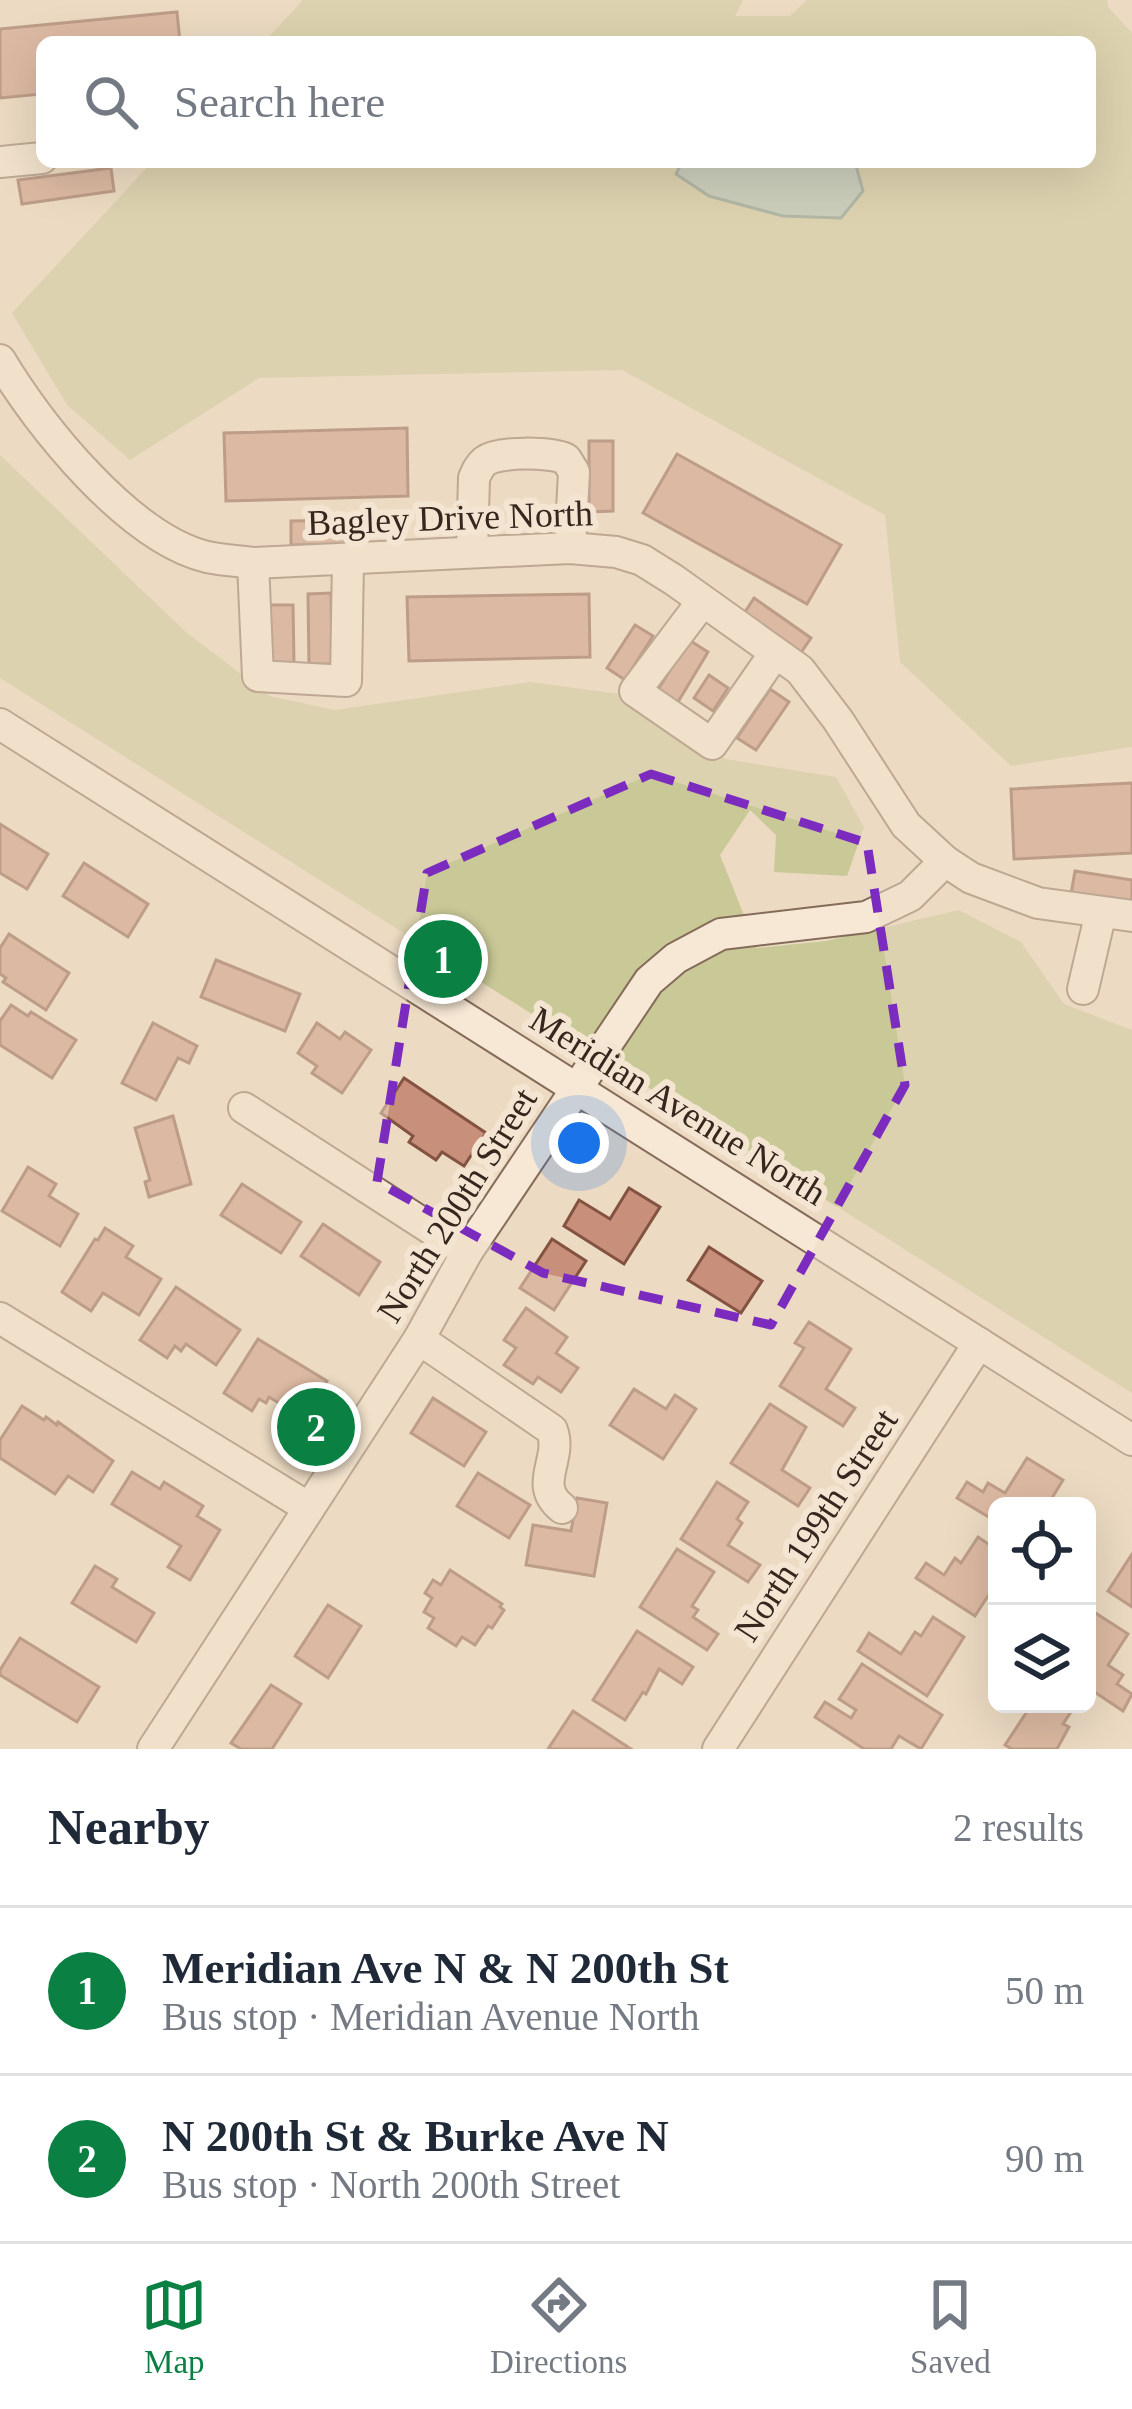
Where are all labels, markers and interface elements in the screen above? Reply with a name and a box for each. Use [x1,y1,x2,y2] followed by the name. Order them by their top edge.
[36,36,1096,168] search box
[78,69,144,135] icon: search
[174,77,385,127] text: Search here
[306,493,594,543] street label: Bagley Drive North
[404,914,482,1004] pin: 1
[523,999,833,1213] street label: Meridian Avenue North
[369,1081,545,1329] street label: North 200th Street
[549,1113,609,1173] your location
[277,1382,355,1472] pin: 2
[726,1402,906,1648] street label: North 199th Street
[988,1497,1096,1713] map controls
[988,1497,1096,1605] button: locate
[988,1605,1096,1713] button: layers
[48,1799,209,1855] text: Nearby
[953,1806,1084,1849] text: 2 results
[162,1943,729,1993] text: Meridian Ave N & N 200th St
[77,1969,97,2012] text: 1
[1005,1969,1084,2012] text: 50 m
[162,1995,700,2038] text: Bus stop · Meridian Avenue North
[162,2111,669,2161] text: N 200th St & Burke Ave N
[77,2137,97,2180] text: 2
[1005,2137,1084,2180] text: 90 m
[162,2163,620,2206] text: Bus stop · North 200th Street
[141,2272,207,2381] tab: Map
[490,2272,627,2381] tab: Directions
[910,2272,991,2381] tab: Saved

